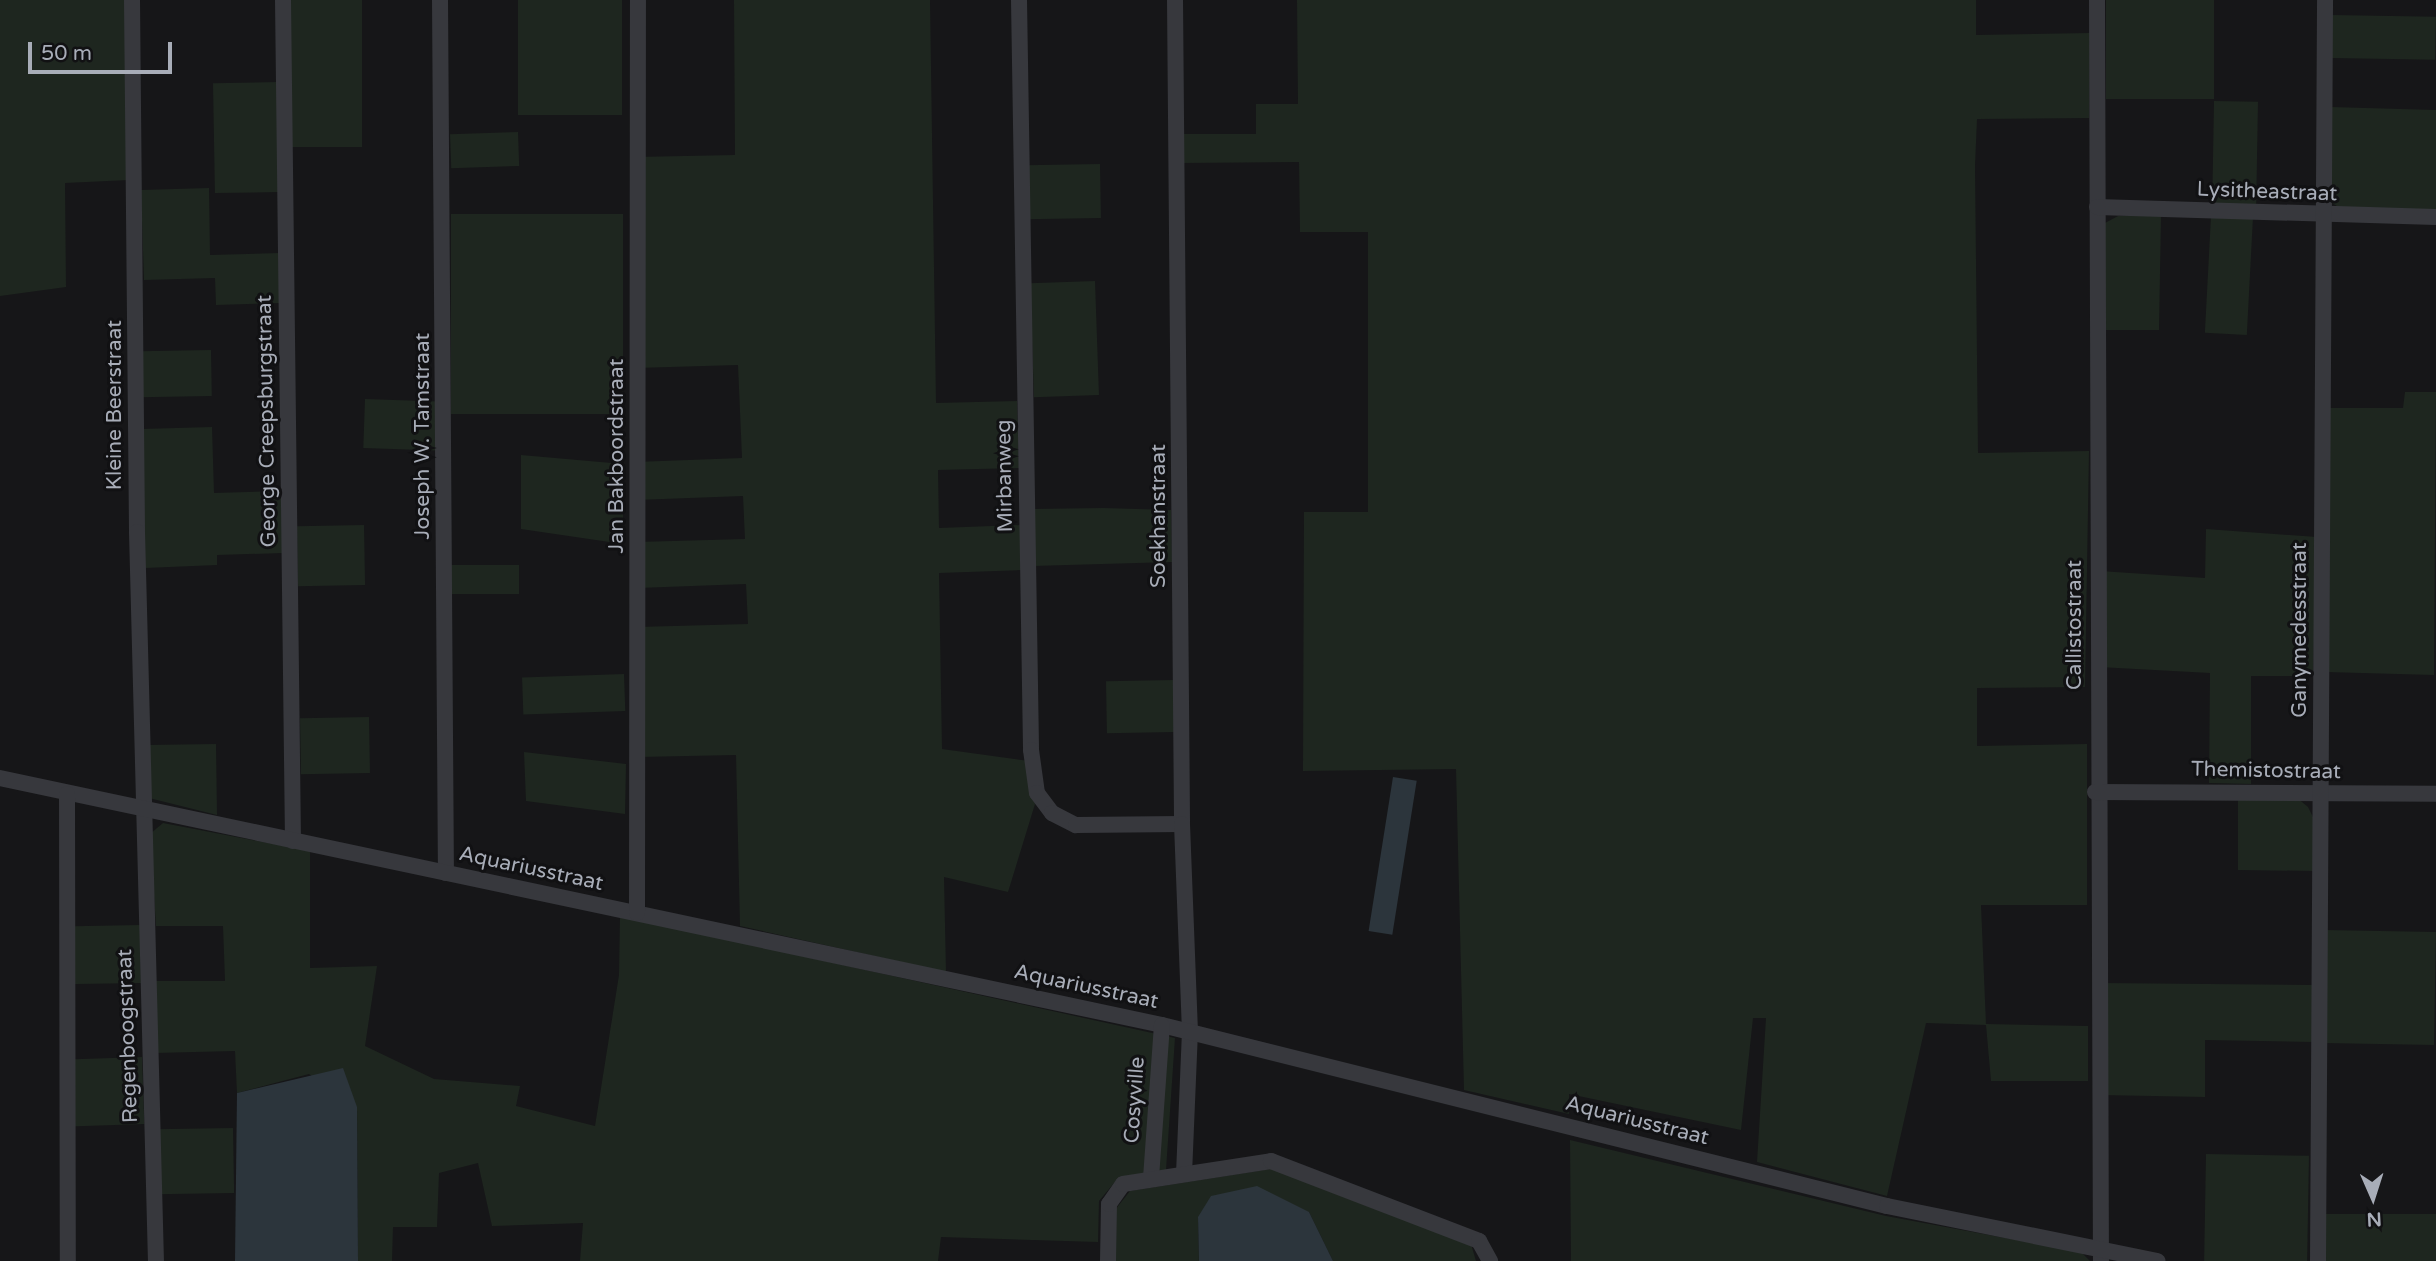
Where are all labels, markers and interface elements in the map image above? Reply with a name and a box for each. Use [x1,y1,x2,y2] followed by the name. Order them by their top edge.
[32,28,175,72] scale bar
[41,41,92,66] text: 50 m
[2196,177,2338,207] street label: Lysitheastraat
[252,294,282,548] street label: George Creepsburgstraat
[102,320,128,490] street label: Kleine Beerstraat
[410,333,436,539] street label: Joseph W. Tamstraat
[604,359,630,553] street label: Jan Bakboordstraat
[991,419,1019,533] street label: Mirbanweg
[1146,444,1172,588] street label: Soekhanstraat
[2287,542,2313,718] street label: Ganymedesstraat
[2062,560,2088,690] street label: Callistostraat
[2191,757,2341,785] street label: Themistostraat
[457,841,605,897] street label: Aquariusstraat
[112,948,144,1124] street label: Regenboogstraat
[1012,959,1160,1015] street label: Aquariusstraat
[1119,1056,1151,1144] street label: Cosyville
[1563,1091,1711,1151] street label: Aquariusstraat
[2338,1163,2408,1233] north arrow
[2366,1208,2382,1230] text: N

